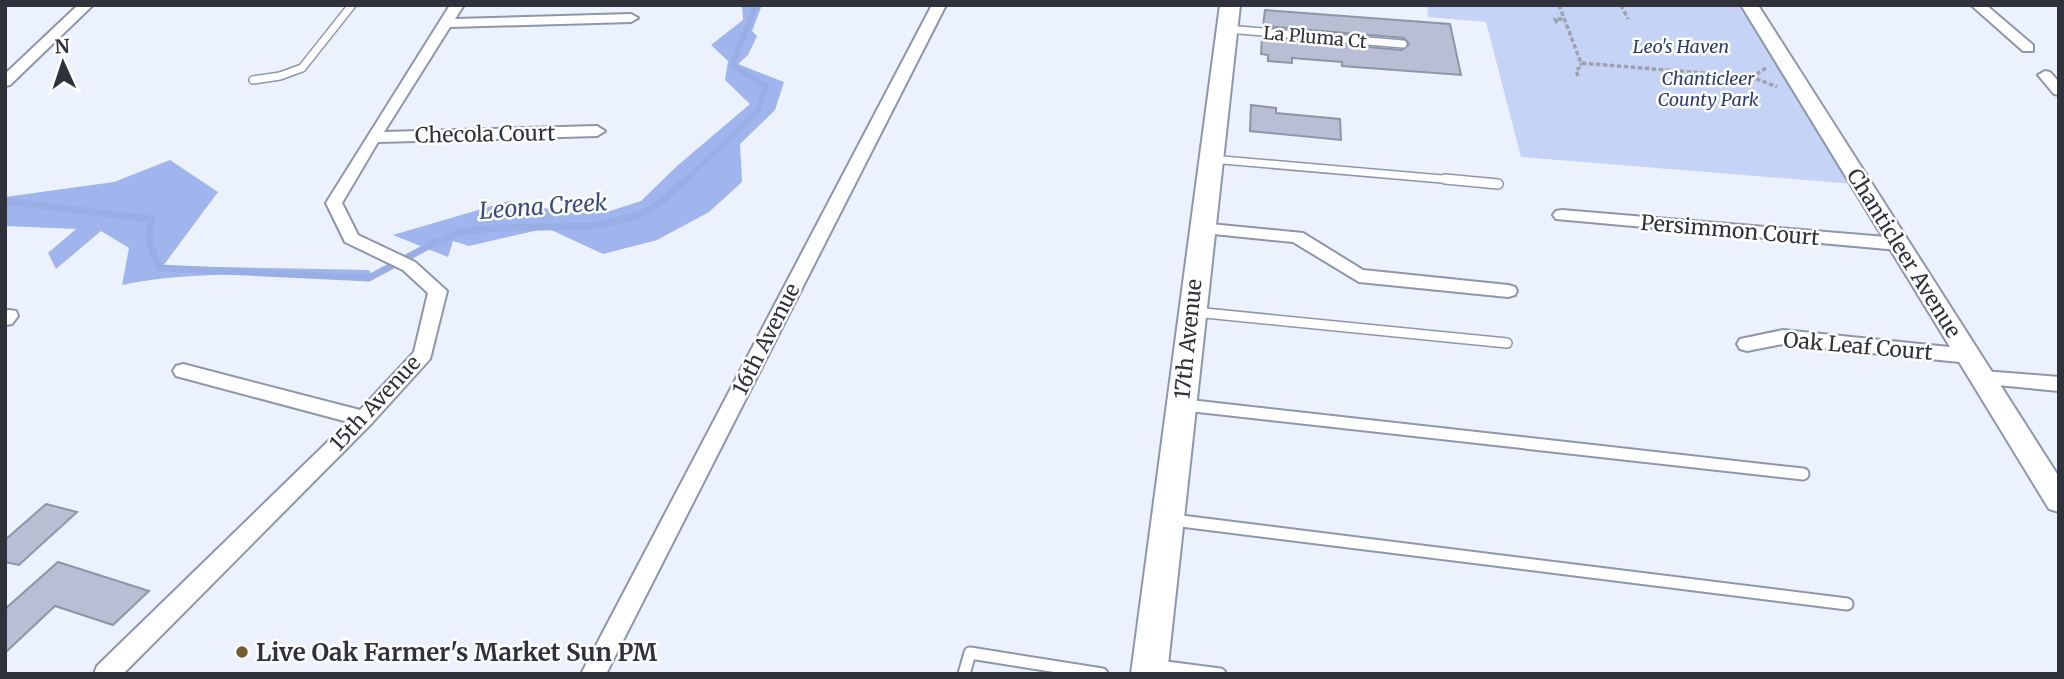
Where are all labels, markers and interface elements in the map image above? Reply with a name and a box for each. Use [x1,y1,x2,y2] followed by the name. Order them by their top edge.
[1262,21,1368,53] street label: La Pluma Ct
[28,28,98,98] north arrow
[54,34,70,58] text: N
[1633,35,1729,58] park label: Leo's Haven
[1657,67,1759,111] park label: Chanticleer County Park
[415,119,555,149] street label: Checola Court
[1841,163,1967,343] street label: Chanticleer Avenue
[478,187,608,225] water label: Leona Creek
[1640,209,1820,251] street label: Persimmon Court
[1168,278,1208,400] street label: 17th Avenue
[726,279,806,399] street label: 16th Avenue
[1782,326,1934,366] street label: Oak Leaf Court
[324,350,426,456] street label: 15th Avenue
[256,637,658,668] place label: Live Oak Farmer's Market Sun PM
[234,644,250,660] marker: Live Oak Farmer's Market Sun PM

